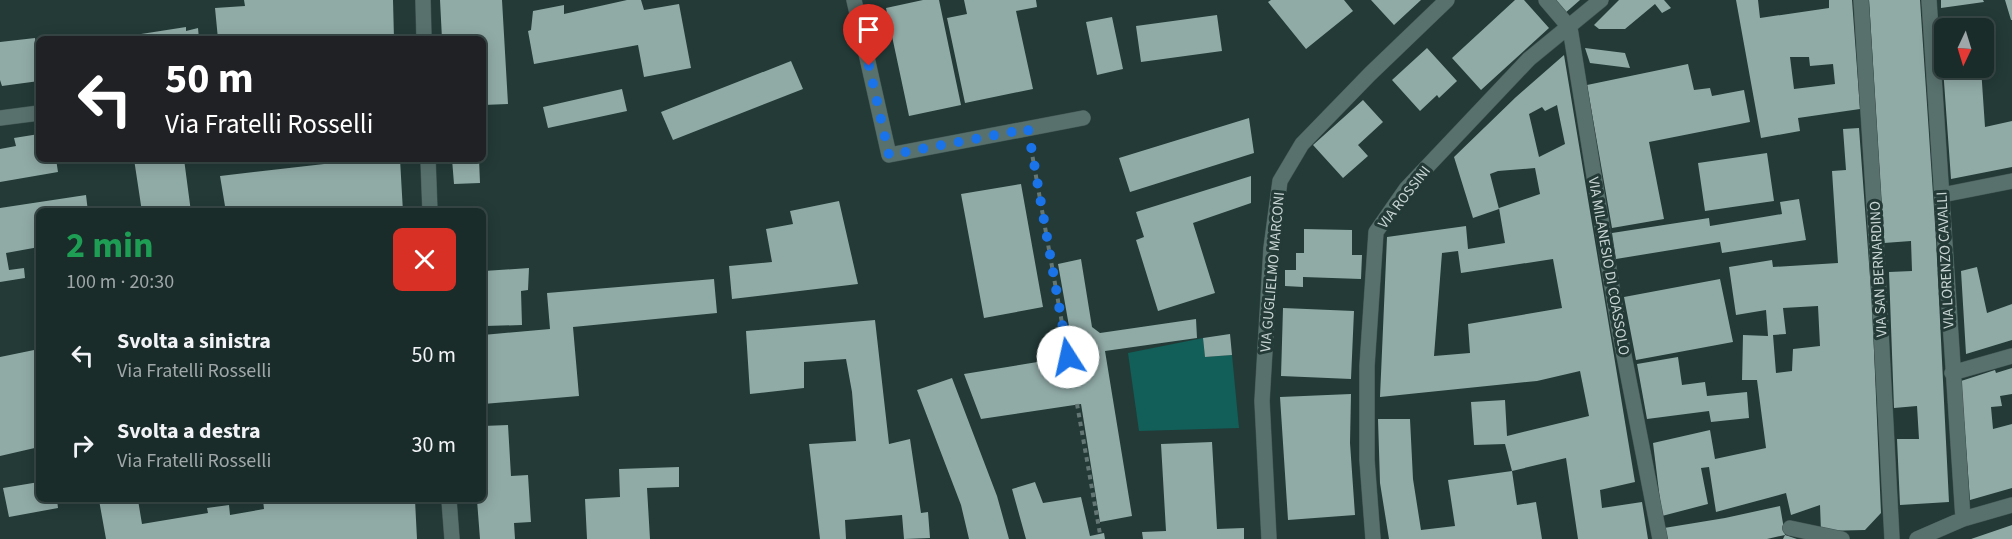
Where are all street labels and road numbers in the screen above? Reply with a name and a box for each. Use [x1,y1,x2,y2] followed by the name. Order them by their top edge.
[1373,161,1436,233] street label: VIA ROSSINI
[1582,175,1635,357] street label: VIA MILANESIO DI COASSOLO
[1255,191,1290,353] street label: VIA GUGLIELMO MARCONI
[1931,191,1960,329] street label: VIA LORENZO CAVALLI
[1864,200,1893,338] street label: VIA SAN BERNARDINO

